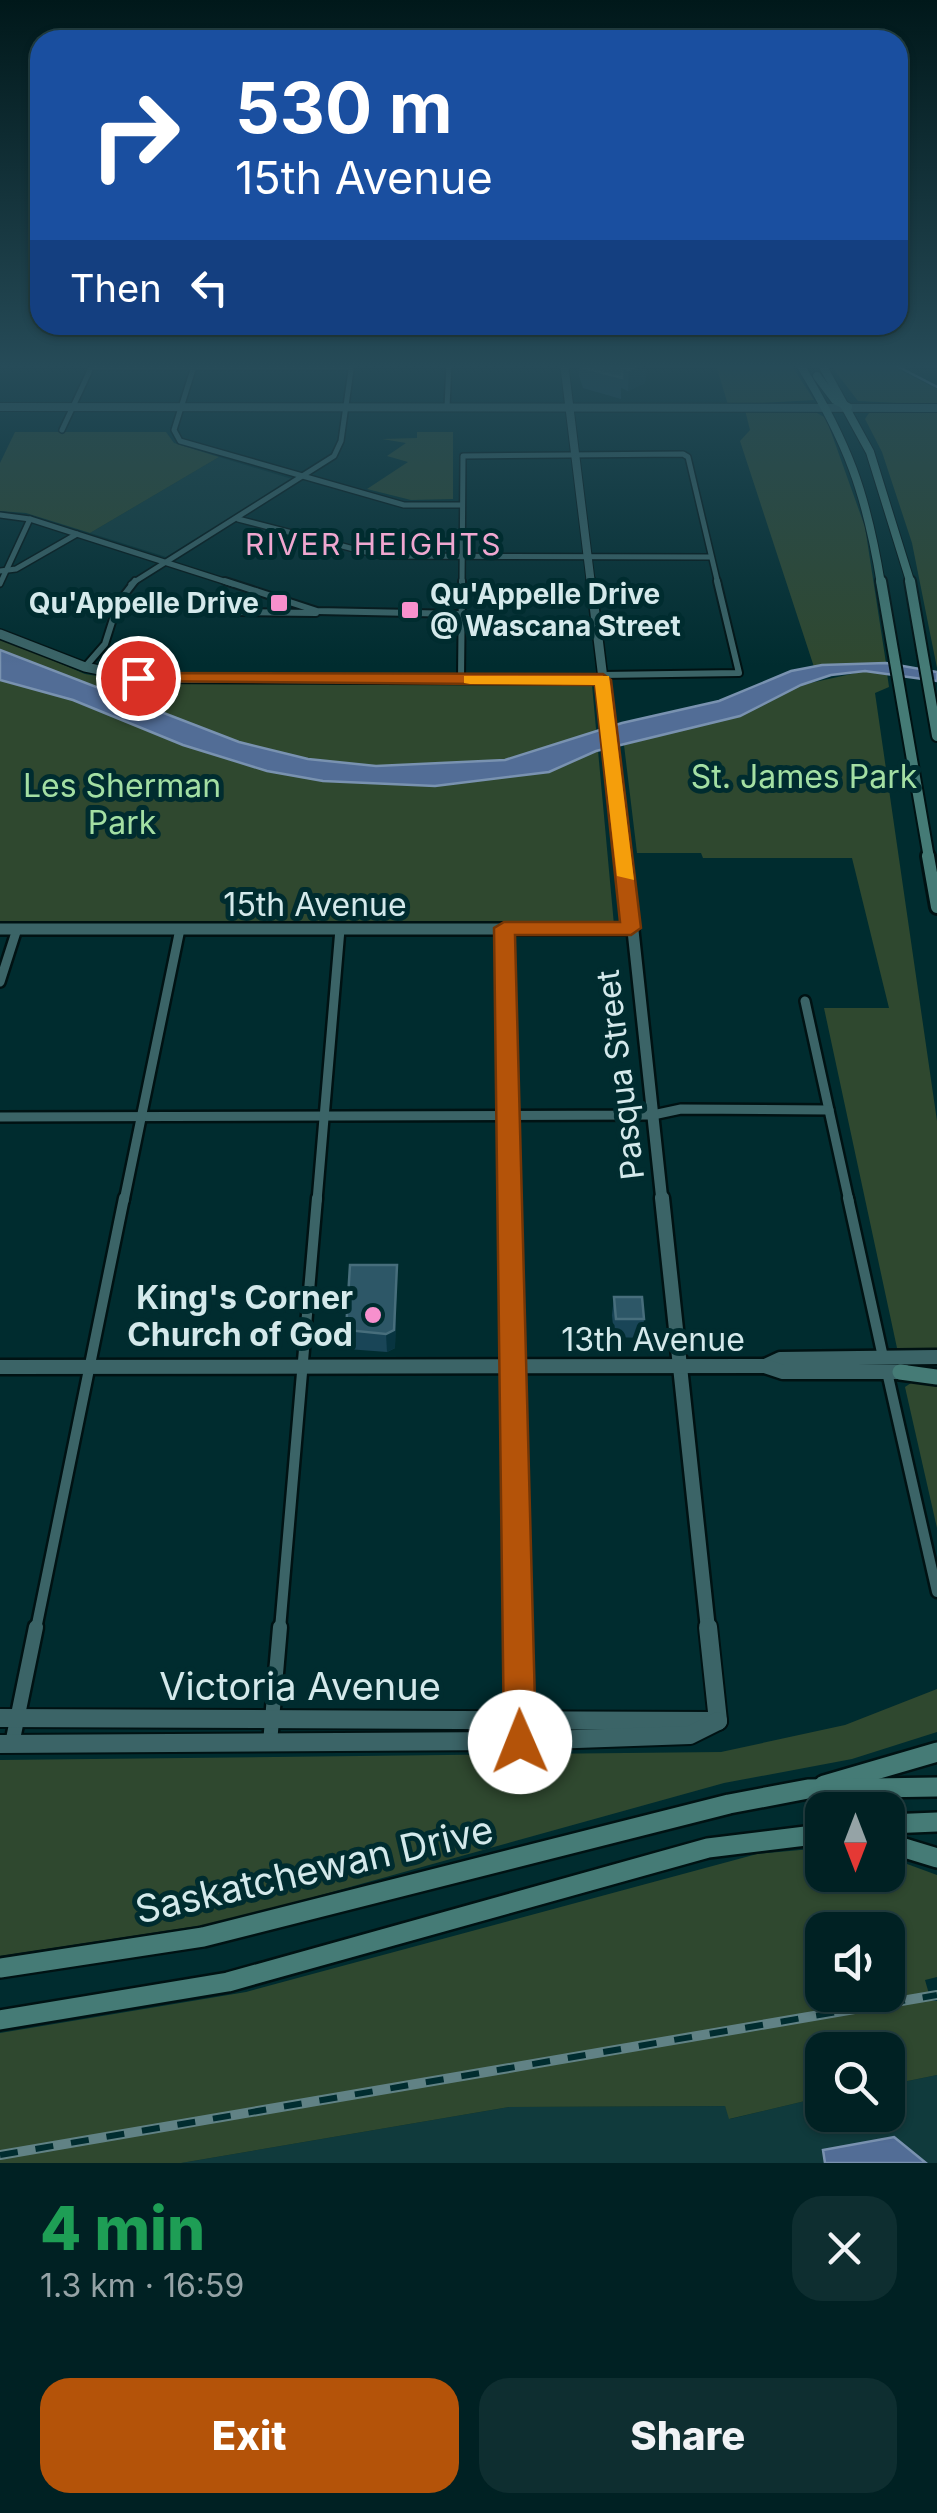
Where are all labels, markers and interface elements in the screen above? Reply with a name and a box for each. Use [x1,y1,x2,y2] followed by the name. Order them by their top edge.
[235,65,453,150] text: 530 m
[70,70,200,200] icon: right
[235,150,493,205] text: 15th Avenue
[182,260,237,315] icon: left
[70,265,162,311] text: Then
[245,526,503,562] district label: RIVER HEIGHTS
[430,577,681,643] place label: Qu'Appelle Drive @ Wascana Street
[29,586,259,620] place label: Qu'Appelle Drive
[268,592,290,614] marker: Qu'Appelle Drive
[399,599,421,621] marker: Qu'Appelle Drive @ Wascana Street
[96,636,181,721] pin
[111,651,166,706] icon: arrive
[691,757,918,796] park label: St. James Park
[23,766,221,842] park label: Les Sherman Park
[223,885,407,924] street label: 15th Avenue
[588,968,652,1182] street label: Pasqua Street
[127,1278,353,1354] place label: King's Corner Church of God
[362,1304,384,1326] marker: King's Corner Church of God
[561,1320,745,1359] street label: 13th Avenue
[159,1663,441,1709] street label: Victoria Avenue
[468,1690,572,1794] position arrow
[805,1792,905,1892] north arrow
[805,1792,905,2132] map controls
[131,1805,497,1933] street label: Saskatchewan Drive
[805,1912,905,2012] button: sound
[805,2032,905,2132] button: search
[40,2192,205,2264] text: 4 min
[792,2196,897,2301] button: close
[40,2266,244,2305] text: 1.3 km · 16:59
[40,2378,459,2493] button: Exit
[479,2378,897,2493] button: Share

